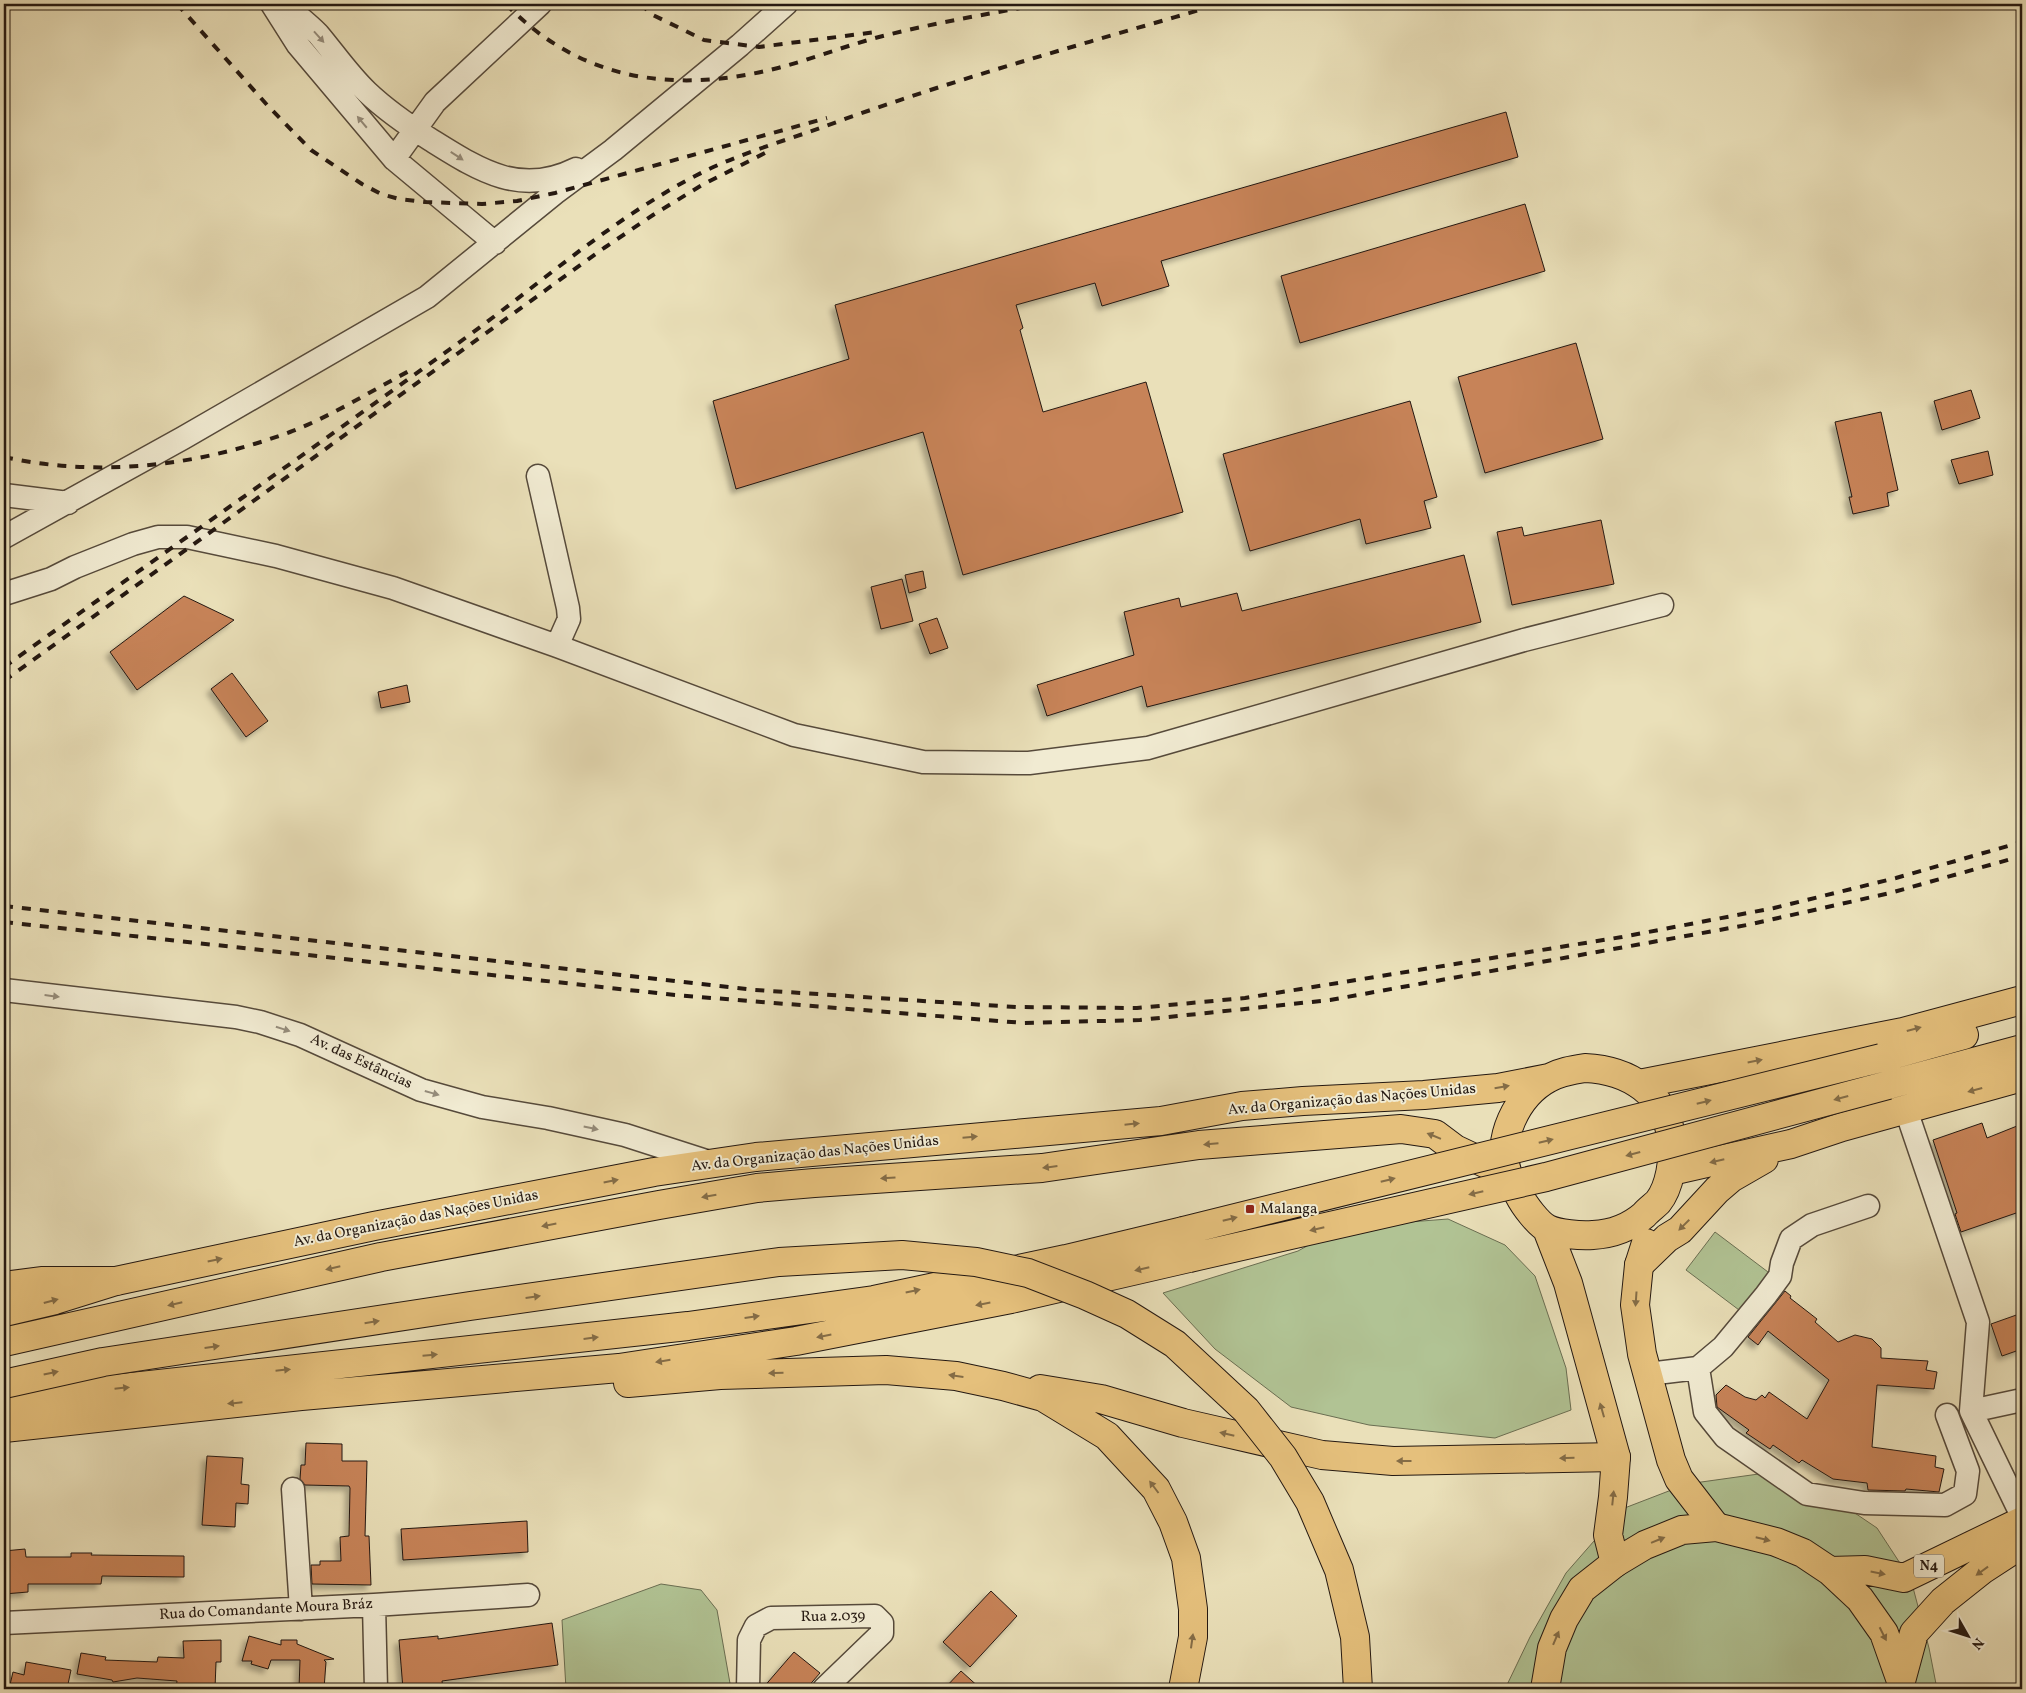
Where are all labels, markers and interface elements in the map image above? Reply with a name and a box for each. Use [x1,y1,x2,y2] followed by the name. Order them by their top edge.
[313,30,325,42] one-way arrow
[357,116,368,129] one-way arrow
[450,151,463,161] one-way arrow
[44,992,60,1000] one-way arrow
[1907,1024,1922,1032] one-way arrow
[276,1026,291,1033] one-way arrow
[307,1029,415,1095] street label: Av. das Estâncias
[1748,1056,1764,1064] one-way arrow
[1227,1079,1477,1121] street label: Av. da Organização das Nações Unidas
[1495,1082,1511,1090] one-way arrow
[1968,1087,1983,1095] one-way arrow
[425,1090,440,1098] one-way arrow
[1834,1094,1849,1102] one-way arrow
[1696,1098,1711,1106] one-way arrow
[1124,1119,1140,1127] one-way arrow
[584,1124,600,1132] one-way arrow
[690,1131,940,1177] street label: Av. da Organização das Nações Unidas
[1426,1132,1441,1140] one-way arrow
[962,1133,978,1141] one-way arrow
[1538,1137,1553,1145] one-way arrow
[1203,1140,1219,1148] one-way arrow
[1626,1150,1641,1158] one-way arrow
[1710,1157,1725,1165] one-way arrow
[1042,1163,1058,1171] one-way arrow
[880,1174,896,1182] one-way arrow
[604,1176,620,1184] one-way arrow
[1381,1176,1396,1184] one-way arrow
[292,1185,540,1253] street label: Av. da Organização das Nações Unidas
[1468,1189,1483,1197] one-way arrow
[700,1193,716,1201] one-way arrow
[1260,1199,1317,1220] place label: Malanga
[1244,1203,1256,1215] marker: Malanga
[1223,1215,1238,1223] one-way arrow
[1678,1219,1690,1231] one-way arrow
[540,1222,556,1230] one-way arrow
[1310,1225,1325,1233] one-way arrow
[207,1256,222,1264] one-way arrow
[326,1264,341,1272] one-way arrow
[1134,1265,1149,1273] one-way arrow
[905,1287,921,1295] one-way arrow
[1632,1291,1640,1307] one-way arrow
[525,1293,541,1301] one-way arrow
[44,1297,59,1305] one-way arrow
[167,1300,183,1308] one-way arrow
[975,1301,991,1309] one-way arrow
[745,1313,761,1321] one-way arrow
[364,1317,380,1325] one-way arrow
[815,1332,831,1340] one-way arrow
[584,1334,600,1342] one-way arrow
[204,1342,220,1350] one-way arrow
[422,1351,438,1359] one-way arrow
[655,1357,671,1365] one-way arrow
[276,1366,292,1374] one-way arrow
[44,1369,59,1377] one-way arrow
[768,1370,784,1378] one-way arrow
[947,1372,963,1380] one-way arrow
[114,1384,130,1392] one-way arrow
[227,1399,243,1407] one-way arrow
[1598,1403,1606,1418] one-way arrow
[1220,1430,1235,1438] one-way arrow
[1559,1454,1575,1462] one-way arrow
[1396,1457,1412,1465] one-way arrow
[1148,1481,1159,1494] one-way arrow
[1609,1490,1617,1506] one-way arrow
[1756,1535,1771,1543] one-way arrow
[1651,1536,1666,1544] one-way arrow
[1914,1554,1944,1578] road number: N4
[1975,1566,1989,1576] one-way arrow
[1870,1569,1886,1577] one-way arrow
[159,1594,373,1626] street label: Rua do Comandante Moura Bráz
[801,1606,866,1628] street label: Rua 2.039
[1944,1610,1994,1660] north arrow
[1879,1627,1887,1641] one-way arrow
[1552,1631,1560,1646] one-way arrow
[1188,1633,1196,1649] one-way arrow
[1966,1633,1988,1653] text: N

